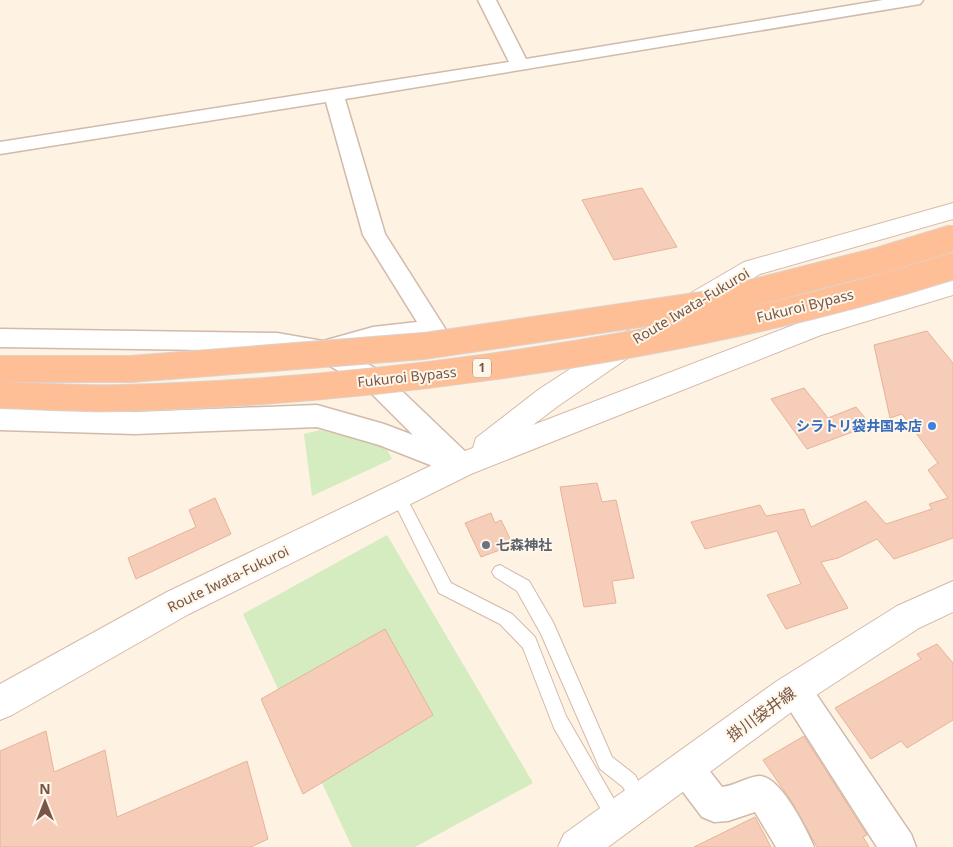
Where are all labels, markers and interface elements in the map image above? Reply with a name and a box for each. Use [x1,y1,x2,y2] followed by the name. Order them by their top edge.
[629,263,753,348] street label: Route Iwata-Fukuroi
[754,284,856,327] street label: Fukuroi Bypass
[473,358,491,378] road number: 1
[357,362,458,391] street label: Fukuroi Bypass
[796,416,922,435] place label: シラトリ袋井国本店
[926,420,938,432] marker: シラトリ袋井国本店
[496,535,552,554] place label: 七森神社
[480,539,492,551] marker: 七森神社
[164,541,292,616] street label: Route Iwata-Fukuroi
[722,682,800,746] street label: 掛川袋井線
[20,777,70,827] north arrow
[39,779,51,798] text: N

